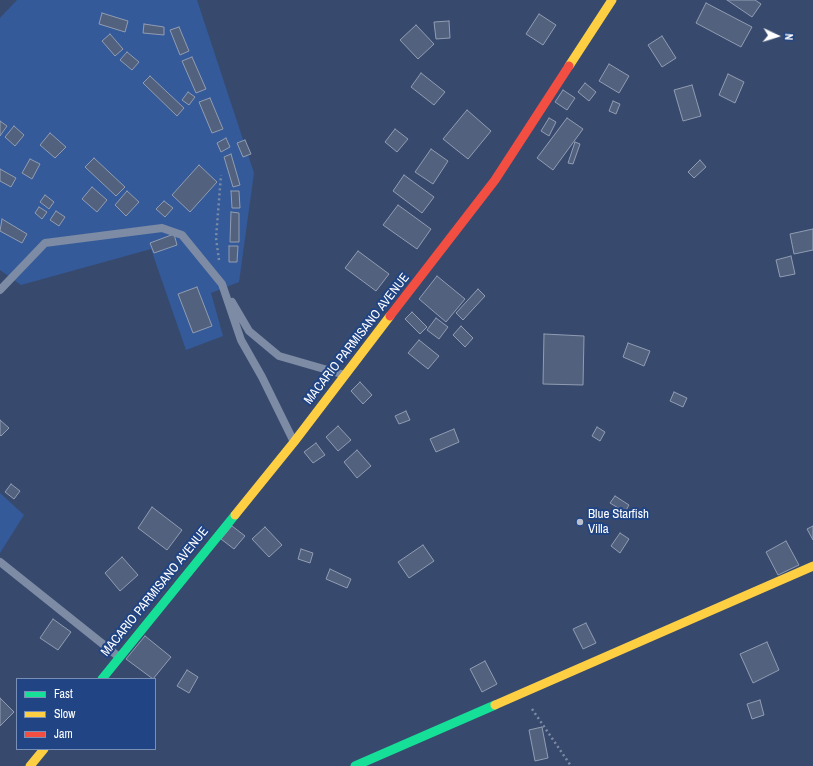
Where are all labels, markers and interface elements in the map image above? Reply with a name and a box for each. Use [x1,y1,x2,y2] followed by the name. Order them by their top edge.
[757,16,797,56] north arrow
[782,33,796,41] text: N
[301,270,413,408] street label: MACARIO PARMISANO AVENUE
[588,507,649,538] place label: Blue Starfish Villa
[575,517,585,527] marker: Blue Starfish Villa
[98,524,212,660] street label: MACARIO PARMISANO AVENUE
[16,678,156,750] legend
[54,686,73,702] text: Fast
[54,706,75,722] text: Slow
[54,726,73,742] text: Jam

